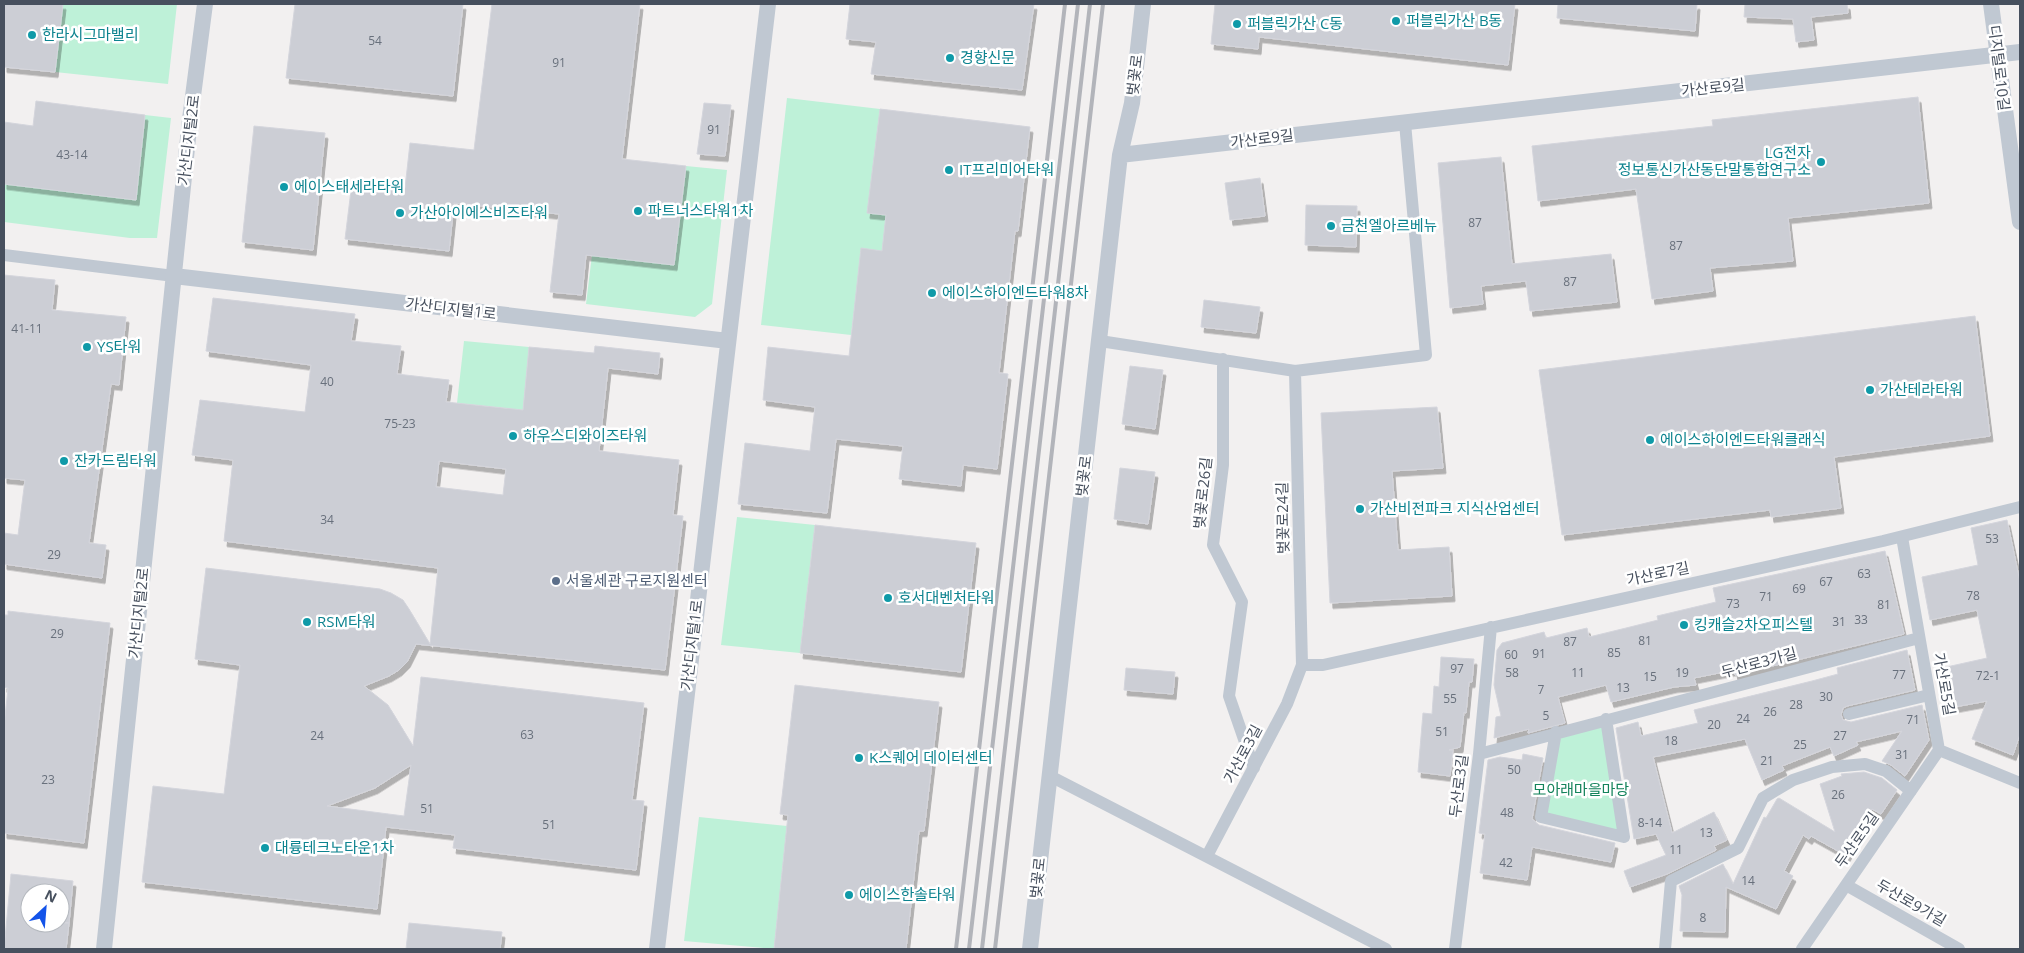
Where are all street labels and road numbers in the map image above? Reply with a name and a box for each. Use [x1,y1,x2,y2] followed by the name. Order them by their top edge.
[1985,24,2015,112] street label: 디지털로10길
[1122,53,1146,97] street label: 벚꽃로
[1680,74,1746,100] street label: 가산로9길
[173,93,204,186] street label: 가산디지털2로
[1229,124,1295,152] street label: 가산로9길
[405,293,498,324] street label: 가산디지털1로
[1071,454,1095,498] street label: 벚꽃로
[1188,456,1216,530] street label: 벚꽃로26길
[1271,482,1293,554] street label: 벚꽃로24길
[1625,557,1691,589] street label: 가산로7길
[123,566,153,659] street label: 가산디지털2로
[676,598,707,691] street label: 가산디지털1로
[1719,642,1799,682] street label: 두산로3가길
[1930,651,1960,717] street label: 가산로5길
[1218,721,1266,786] street label: 가산로3길
[1444,753,1472,819] street label: 두산로3길
[1830,808,1883,871] street label: 두산로5길
[1025,856,1049,900] street label: 벚꽃로
[1873,874,1950,930] street label: 두산로9가길

